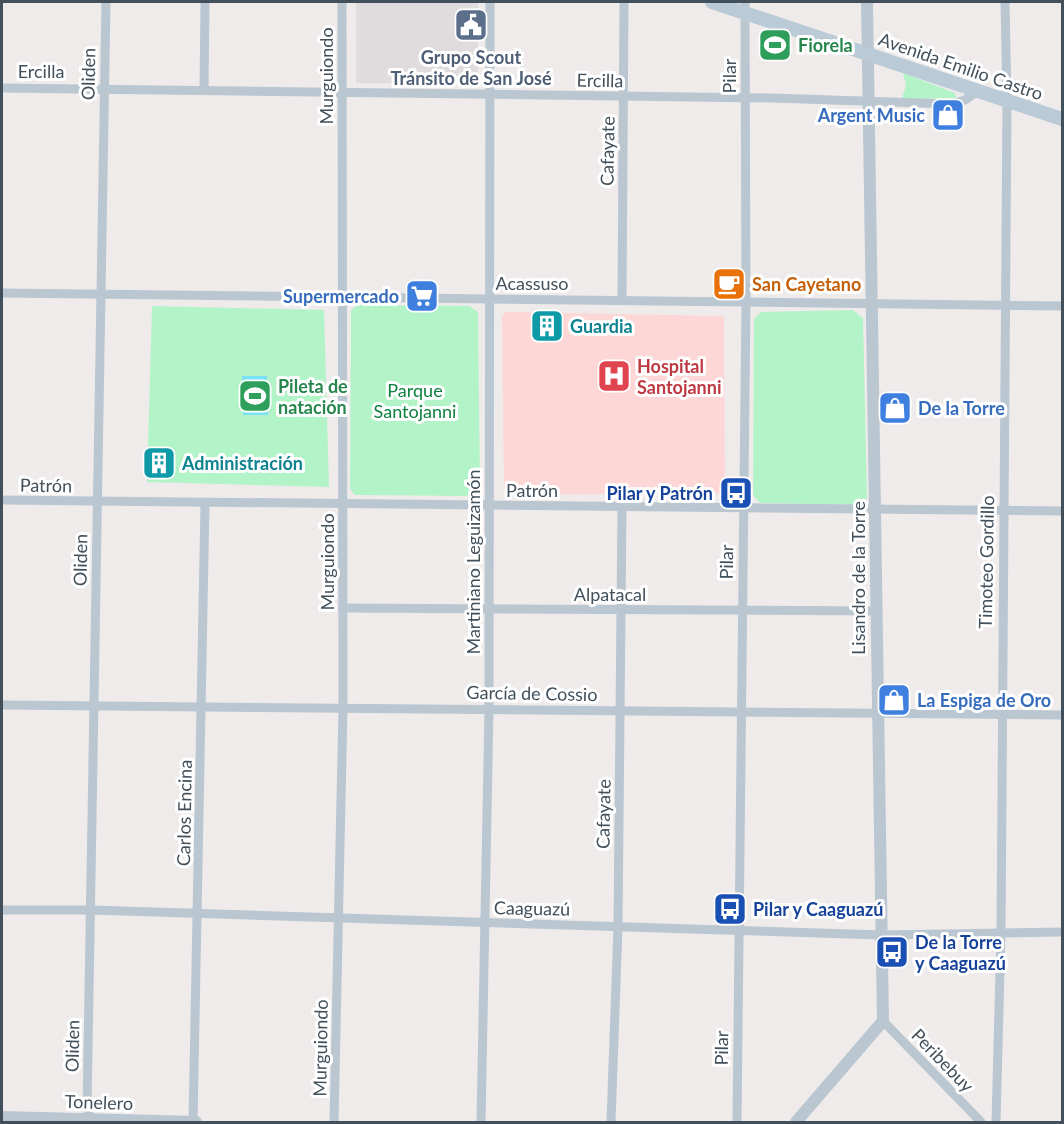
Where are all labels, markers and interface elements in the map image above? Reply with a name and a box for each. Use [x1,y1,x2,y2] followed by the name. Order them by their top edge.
[453,7,489,43] public building icon: Grupo Scout Tránsito de San José
[315,27,337,125] street label: Murguiondo
[757,27,793,63] sports icon: Fiorela
[876,28,1046,104] street label: Avenida Emilio Castro
[798,34,853,56] place label: Fiorela
[390,46,552,89] place label: Grupo Scout Tránsito de San José
[77,48,99,100] street label: Oliden
[718,58,740,93] street label: Pilar
[18,60,64,82] street label: Ercilla
[576,69,624,91] street label: Ercilla
[930,97,966,133] shop icon: Argent Music
[817,104,925,126] place label: Argent Music
[595,116,619,186] street label: Cafayate
[711,266,747,302] cafe icon: San Cayetano
[495,272,569,294] street label: Acassuso
[752,273,861,295] place label: San Cayetano
[404,278,440,314] supermarket icon: Supermercado
[283,285,399,307] place label: Supermercado
[529,308,565,344] building icon: Guardia
[570,315,633,337] place label: Guardia
[637,355,721,398] place label: Hospital Santojanni
[596,358,632,394] hospital icon: Hospital Santojanni
[278,375,348,418] place label: Pileta de natación
[237,378,273,414] sports icon: Pileta de natación
[374,379,456,422] park label: Parque Santojanni
[877,390,913,426] shop icon: De la Torre
[918,397,1005,419] place label: De la Torre
[141,445,177,481] building icon: Administración
[181,452,303,474] place label: Administración
[462,469,484,655] street label: Martiniano Leguizamón
[20,474,72,496] street label: Patrón
[718,475,754,511] bus stop icon: Pilar y Patrón
[506,479,558,501] street label: Patrón
[607,482,713,504] place label: Pilar y Patrón
[974,495,998,629] street label: Timoteo Gordillo
[847,501,869,655] street label: Lisandro de la Torre
[316,513,338,611] street label: Murguiondo
[69,534,91,586] street label: Oliden
[715,544,737,580] street label: Pilar
[574,583,646,605] street label: Alpatacal
[466,681,598,705] street label: García de Cossio
[876,682,912,718] shop icon: La Espiga de Oro
[917,689,1051,711] place label: La Espiga de Oro
[172,760,196,866] street label: Carlos Encina
[591,779,615,849] street label: Cafayate
[712,891,748,927] bus stop icon: Pilar y Caaguazú
[494,896,570,920] street label: Caaguazú
[753,898,883,920] place label: Pilar y Caaguazú
[915,931,1006,974] place label: De la Torre y Caaguazú
[874,934,910,970] bus stop icon: De la Torre y Caaguazú
[308,999,332,1097] street label: Murguiondo
[61,1020,83,1072] street label: Oliden
[907,1024,979,1097] street label: Peribebuy
[710,1030,732,1066] street label: Pilar
[64,1090,134,1114] street label: Tonelero

